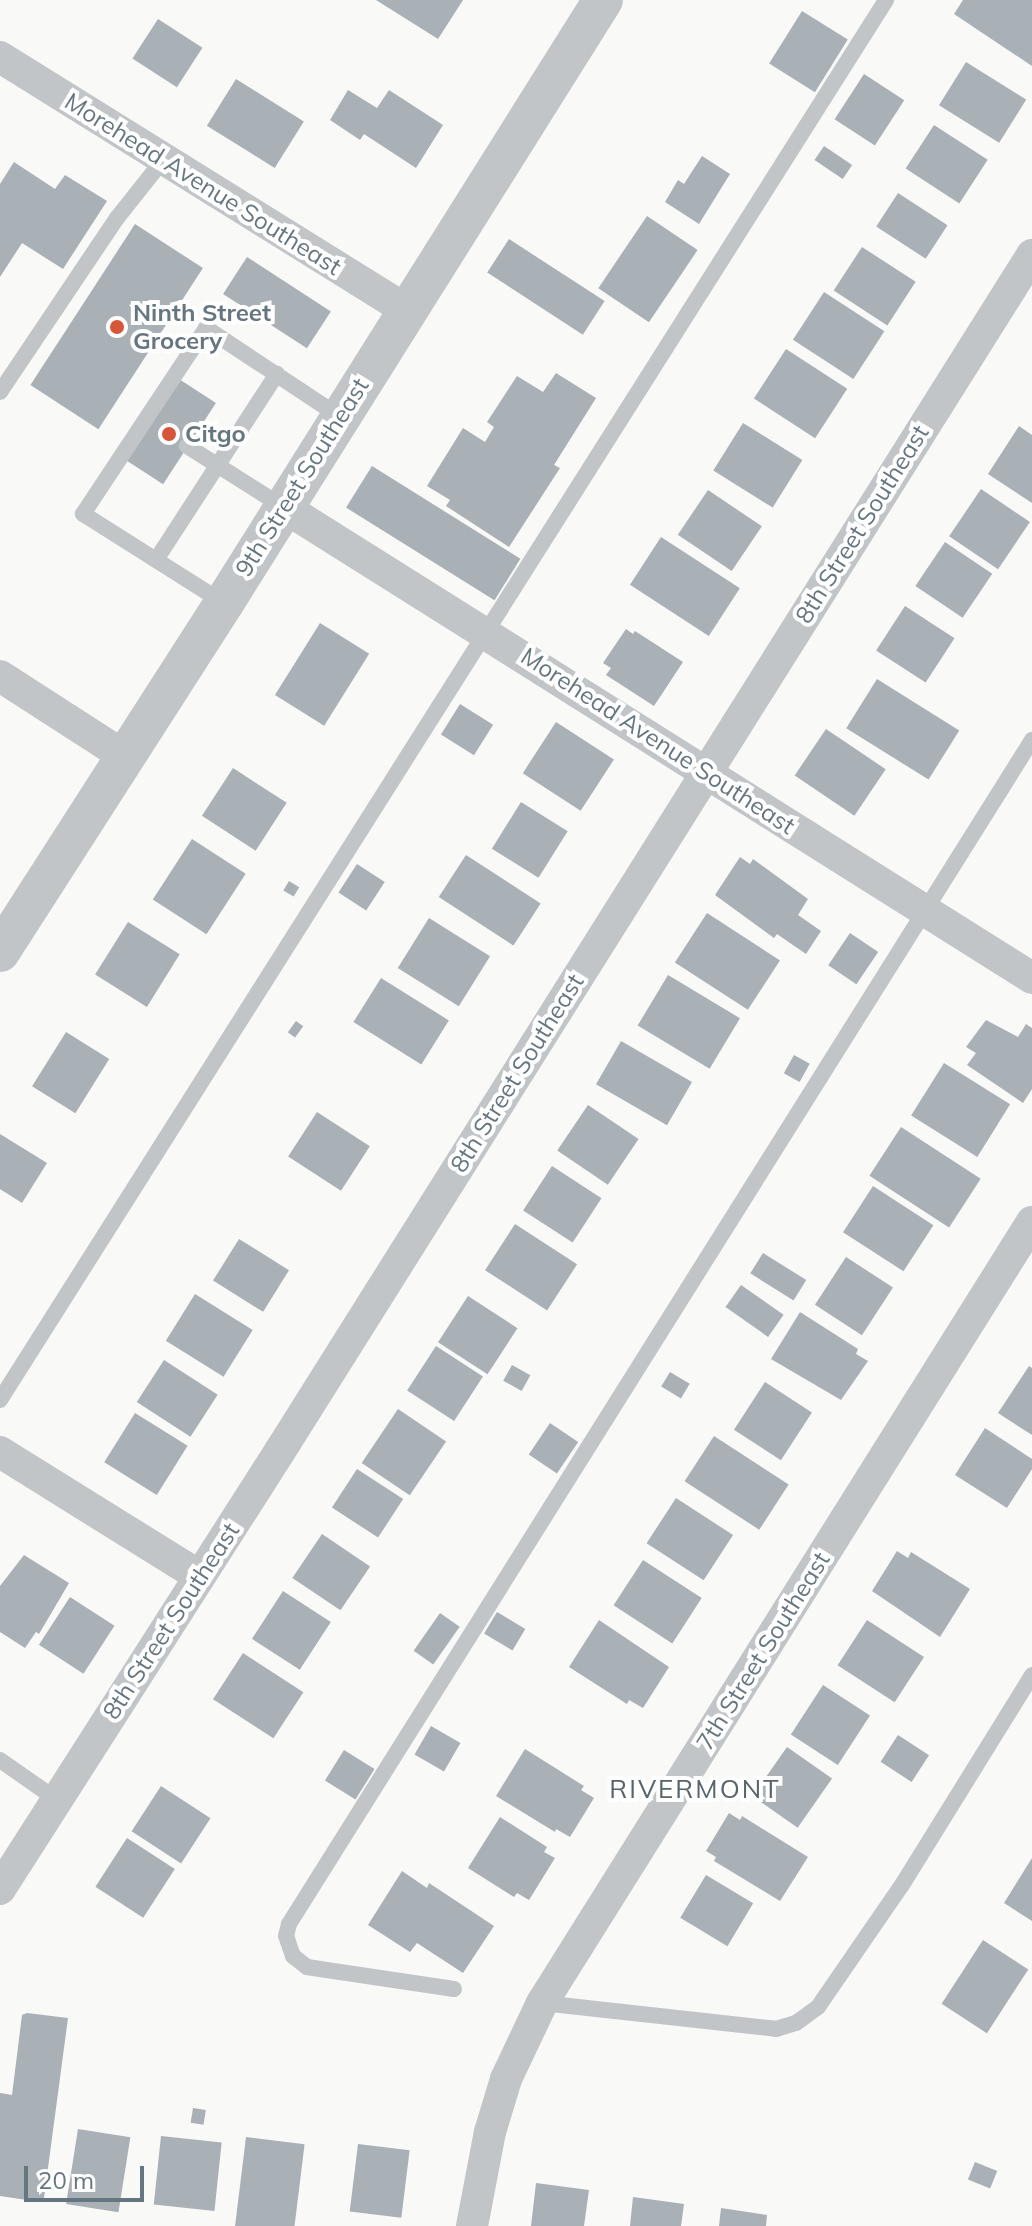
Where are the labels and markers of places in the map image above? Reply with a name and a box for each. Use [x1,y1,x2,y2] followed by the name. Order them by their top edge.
[133,299,271,355] place label: Ninth Street Grocery
[108,318,126,336] marker: Ninth Street Grocery
[185,420,246,448] place label: Citgo
[160,425,178,443] marker: Citgo

